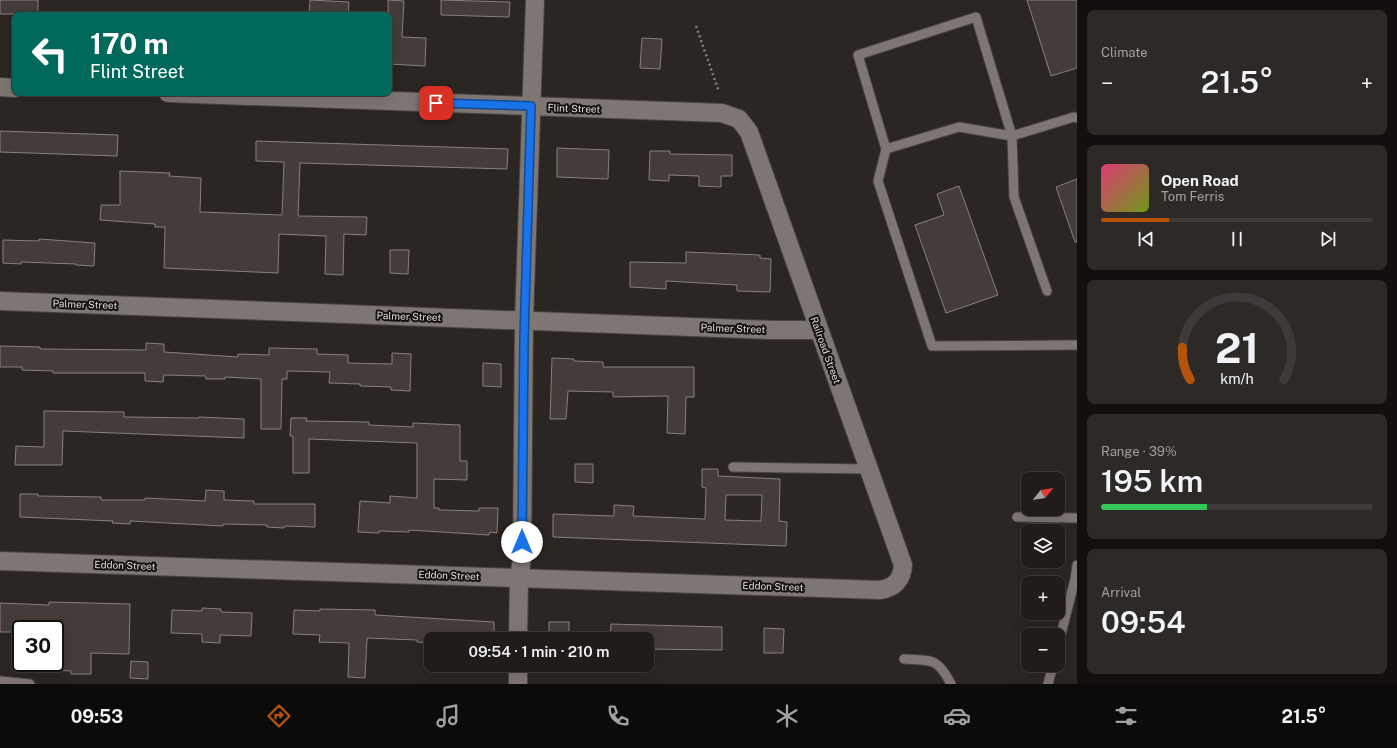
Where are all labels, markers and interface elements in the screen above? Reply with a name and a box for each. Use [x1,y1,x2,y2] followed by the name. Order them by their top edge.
[90,27,169,60] text: 170 m
[24,28,76,80] icon: left
[1101,45,1148,60] text: Climate
[90,61,185,82] text: Flint Street
[1201,64,1273,100] text: 21.5°
[1101,70,1113,96] text: −
[1361,70,1373,96] text: +
[419,86,453,120] pin
[425,92,447,114] icon: arrive
[548,101,601,115] street label: Flint Street
[1161,172,1239,189] text: Open Road
[1161,189,1224,204] text: Tom Ferris
[1135,228,1157,250] icon: previous
[1226,228,1248,250] icon: pause
[1317,228,1339,250] icon: next
[52,297,118,311] street label: Palmer Street
[376,309,442,323] street label: Palmer Street
[808,315,844,385] street label: Railroad Street
[700,321,766,335] street label: Palmer Street
[1215,323,1259,372] text: 21
[1220,370,1254,387] text: km/h
[1101,444,1177,459] text: Range · 39%
[1101,463,1203,499] text: 195 km
[1021,472,1065,516] north arrow
[1021,472,1065,672] map controls
[501,521,543,563] position arrow
[1021,524,1065,568] button: layers
[94,558,156,572] street label: Eddon Street
[418,568,480,582] street label: Eddon Street
[1021,576,1065,620] button: +
[742,579,804,593] street label: Eddon Street
[1101,585,1141,600] text: Arrival
[1101,604,1186,640] text: 09:54
[12,620,64,672] speed limit sign: 30
[1021,628,1065,672] button: −
[469,643,609,660] text: 09:54 · 1 min · 210 m
[265,702,293,730] icon: directions
[434,702,462,730] icon: music
[604,702,632,730] icon: phone
[773,702,801,730] icon: climate
[943,702,971,730] icon: car
[1112,702,1140,730] icon: filters
[71,706,123,727] text: 09:53
[1282,706,1326,727] text: 21.5°

